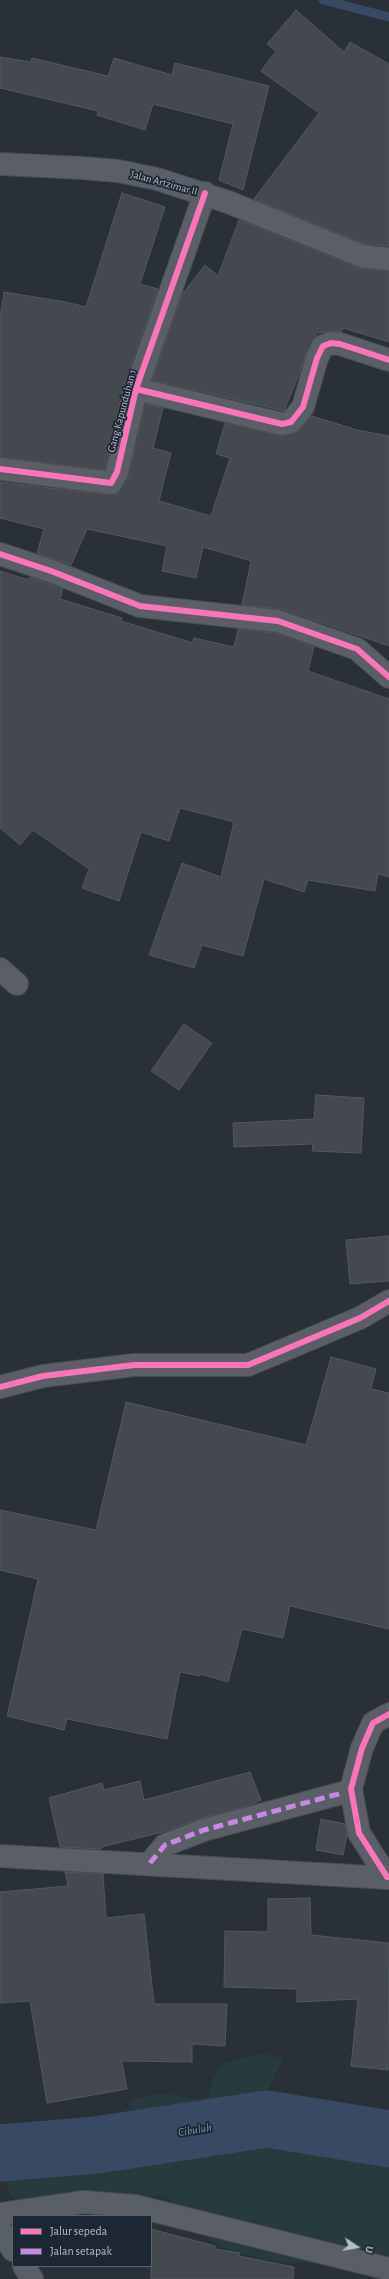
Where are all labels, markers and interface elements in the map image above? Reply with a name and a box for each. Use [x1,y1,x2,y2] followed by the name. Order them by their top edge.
[129,168,199,198] street label: Jalan Artzimar II
[105,368,139,454] street label: Gang Kapunduhan 1
[177,2120,213,2140] water label: Cibuluh
[12,2215,152,2267] legend
[50,2225,107,2237] text: Jalur sepeda
[337,2227,377,2267] north arrow
[50,2245,112,2257] text: Jalan setapak
[363,2245,375,2254] text: U

